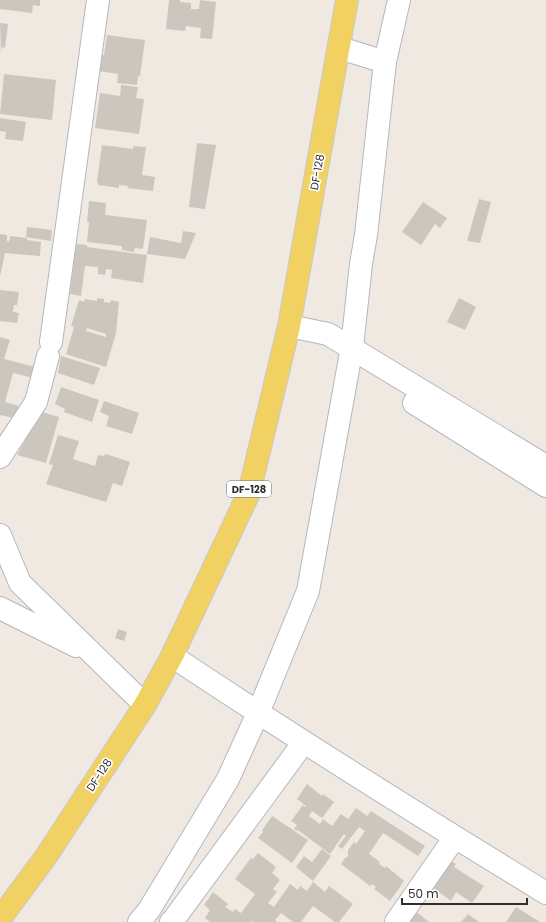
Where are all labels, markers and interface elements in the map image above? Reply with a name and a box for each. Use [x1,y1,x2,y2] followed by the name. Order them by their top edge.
[306,153,328,191] street label: DF-128
[227,481,271,497] road number: DF-128
[82,755,116,795] street label: DF-128
[402,880,527,906] scale bar
[408,885,439,902] text: 50 m

